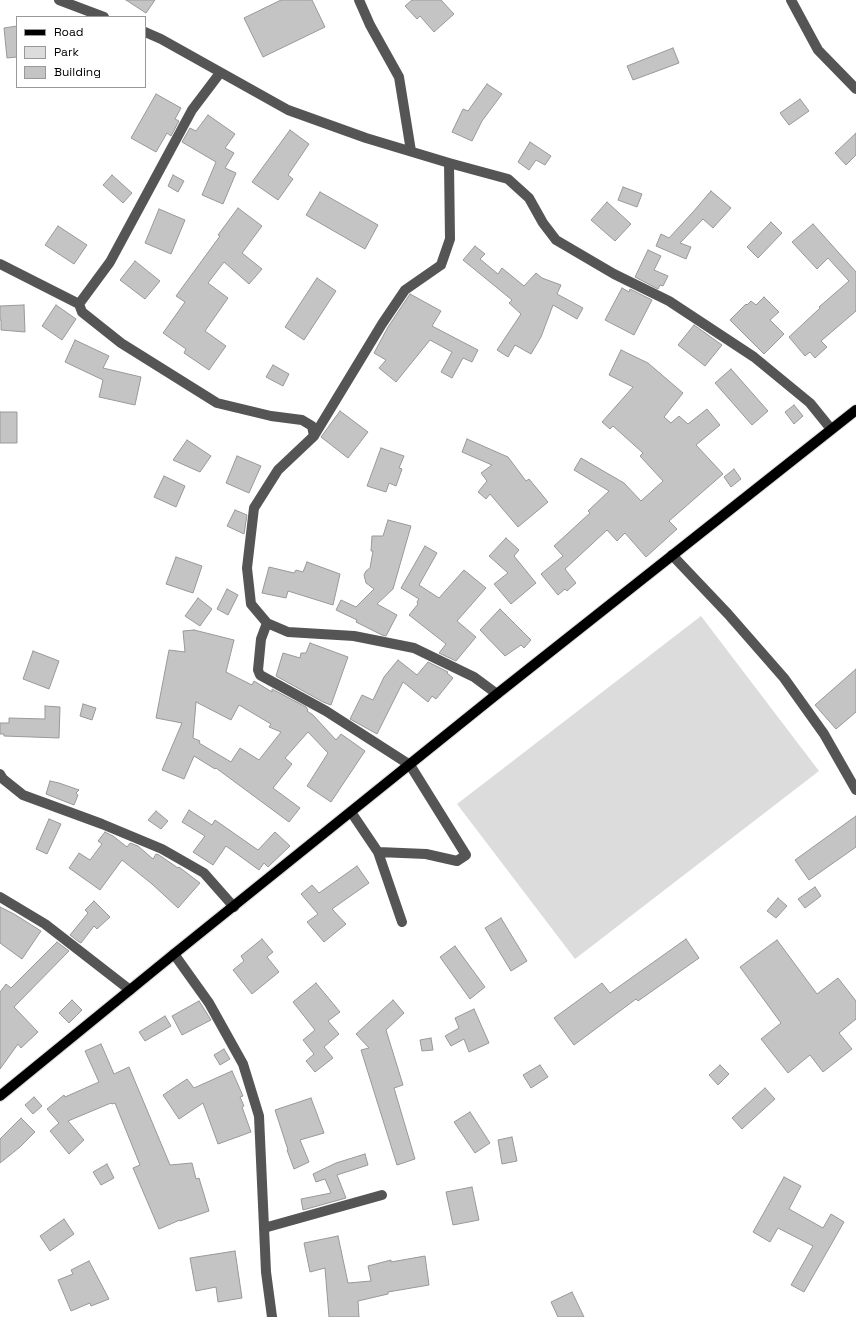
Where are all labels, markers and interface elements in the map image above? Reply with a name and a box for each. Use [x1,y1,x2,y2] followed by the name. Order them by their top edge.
[16,16,146,88] legend
[54,24,83,40] text: Road
[54,44,79,60] text: Park
[54,64,101,80] text: Building

